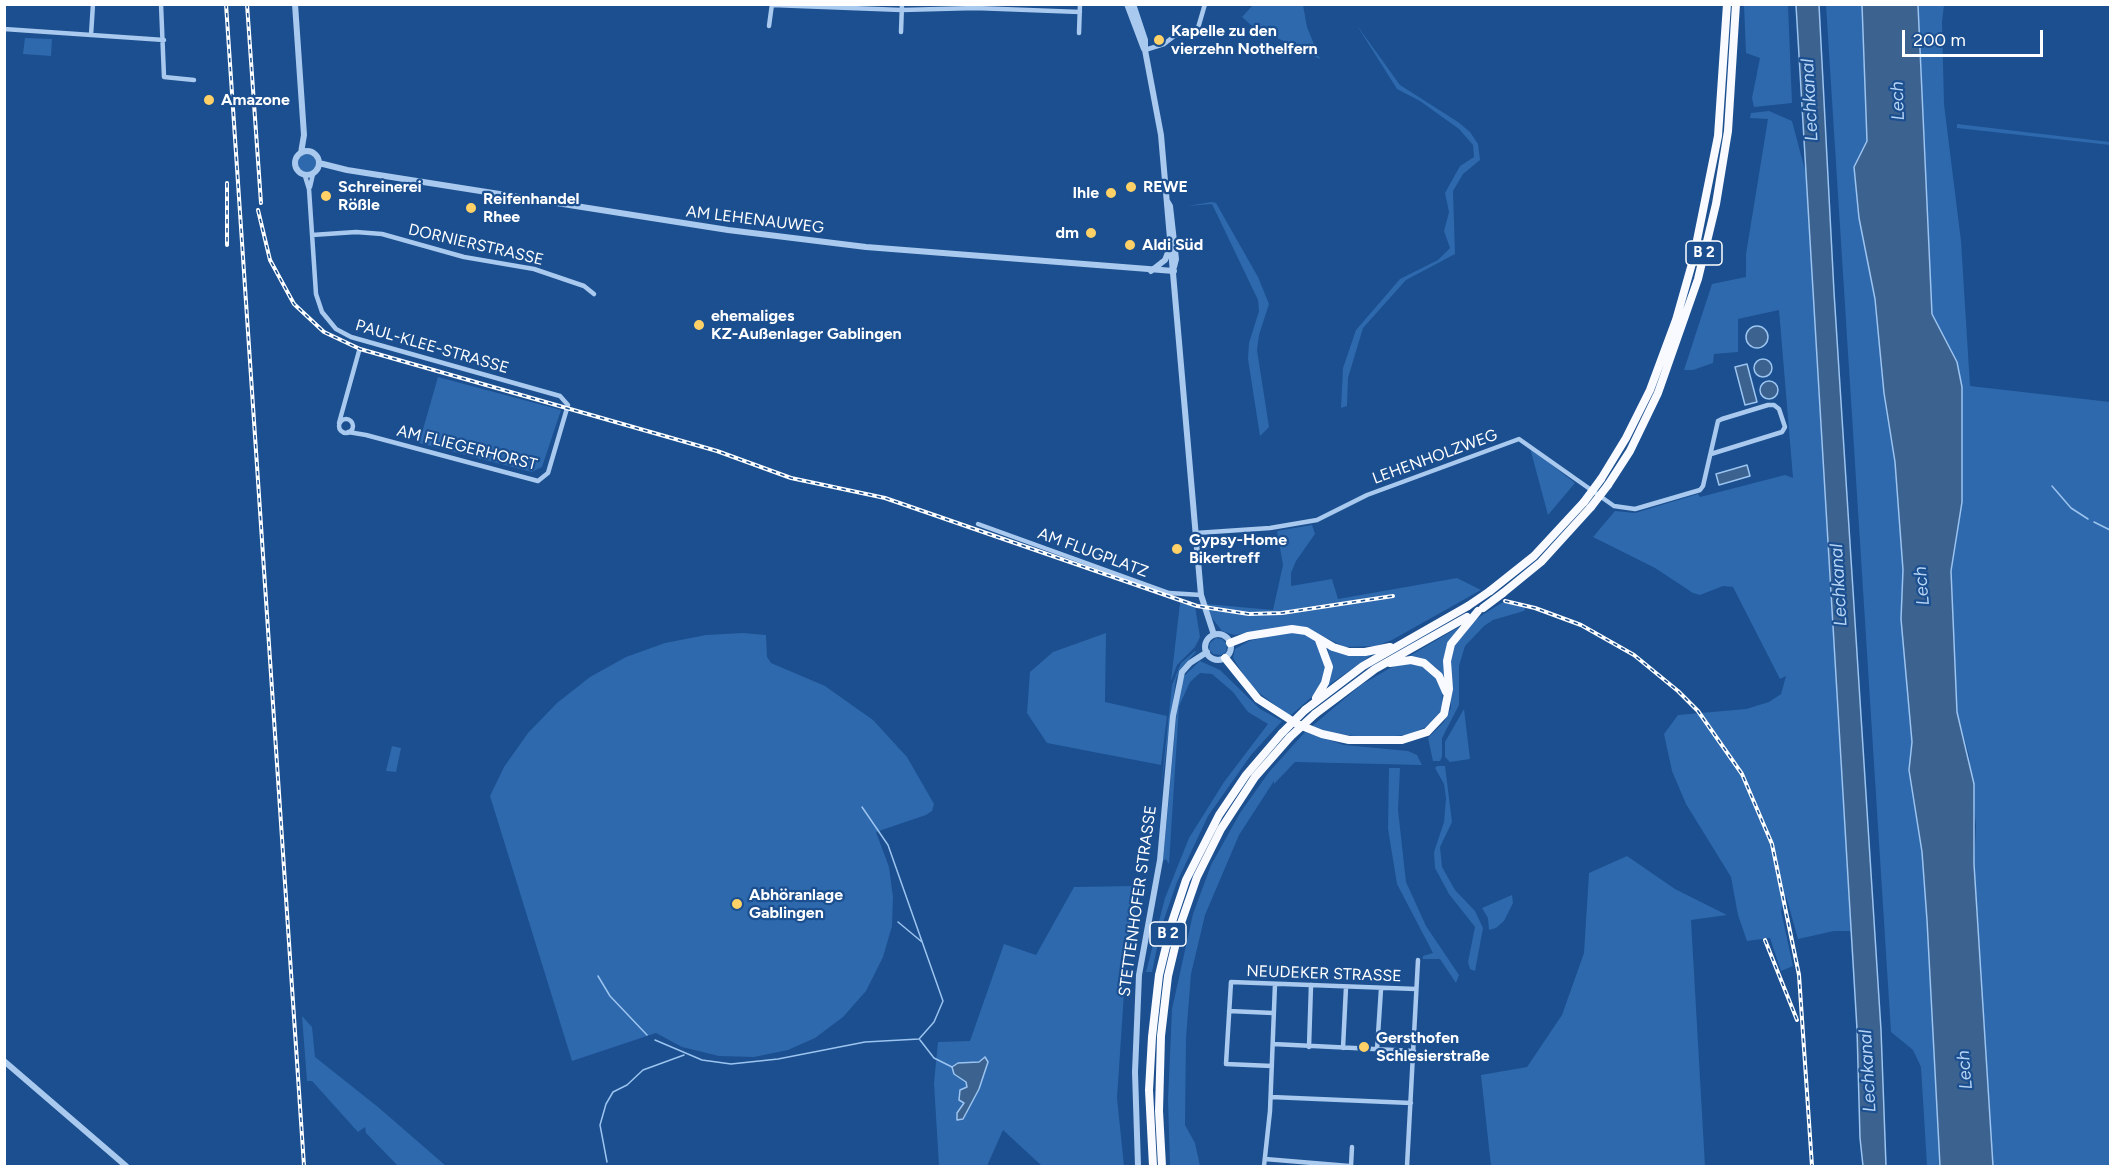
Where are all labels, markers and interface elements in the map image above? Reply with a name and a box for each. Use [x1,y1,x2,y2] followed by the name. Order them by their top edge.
[1905,18,2046,56] scale bar
[1171,21,1318,59] place label: Kapelle zu den vierzehn Nothelfern
[1913,29,1966,51] text: 200 m
[1152,33,1166,47] marker: Kapelle zu den vierzehn Nothelfern
[1797,58,1823,142] water label: Lechkanal
[1887,81,1909,121] water label: Lech
[221,90,290,110] place label: Amazone
[202,93,216,107] marker: Amazone
[338,177,422,215] place label: Schreinerei Rößle
[1143,177,1188,197] place label: REWE
[1124,180,1138,194] marker: REWE
[1072,183,1099,203] place label: Ihle
[1104,186,1118,200] marker: Ihle
[319,189,333,203] marker: Schreinerei Rößle
[483,189,579,227] place label: Reifenhandel Rhee
[464,201,478,215] marker: Reifenhandel Rhee
[685,202,825,238] street label: AM LEHENAUWEG
[406,220,546,270] street label: DORNIERSTRASSE
[1056,223,1079,243] place label: dm
[1084,226,1098,240] marker: dm
[1142,235,1203,255] place label: Aldi Süd
[1123,238,1137,252] marker: Aldi Süd
[1686,241,1722,265] road number: B 2
[711,306,902,344] place label: ehemaliges KZ-Außenlager Gablingen
[353,316,511,378] street label: PAUL-KLEE-STRASSE
[692,318,706,332] marker: ehemaliges KZ-Außenlager Gablingen
[395,421,539,475] street label: AM FLIEGERHORST
[1370,425,1500,489] street label: LEHENHOLZWEG
[1035,524,1151,582] street label: AM FLUGPLATZ
[1189,530,1287,568] place label: Gypsy-Home Bikertreff
[1170,542,1184,556] marker: Gypsy-Home Bikertreff
[1826,543,1852,627] water label: Lechkanal
[1910,566,1934,606] water label: Lech
[1115,804,1161,998] street label: STETTENHOFER STRASSE
[749,885,843,923] place label: Abhöranlage Gablingen
[730,897,744,911] marker: Abhöranlage Gablingen
[1150,922,1186,946] road number: B 2
[1246,962,1402,986] street label: NEUDEKER STRASSE
[1376,1028,1490,1066] place label: Gersthofen Schlesierstraße
[1855,1029,1881,1113] water label: Lechkanal
[1357,1040,1371,1054] marker: Gersthofen Schlesierstraße
[1953,1050,1977,1090] water label: Lech

